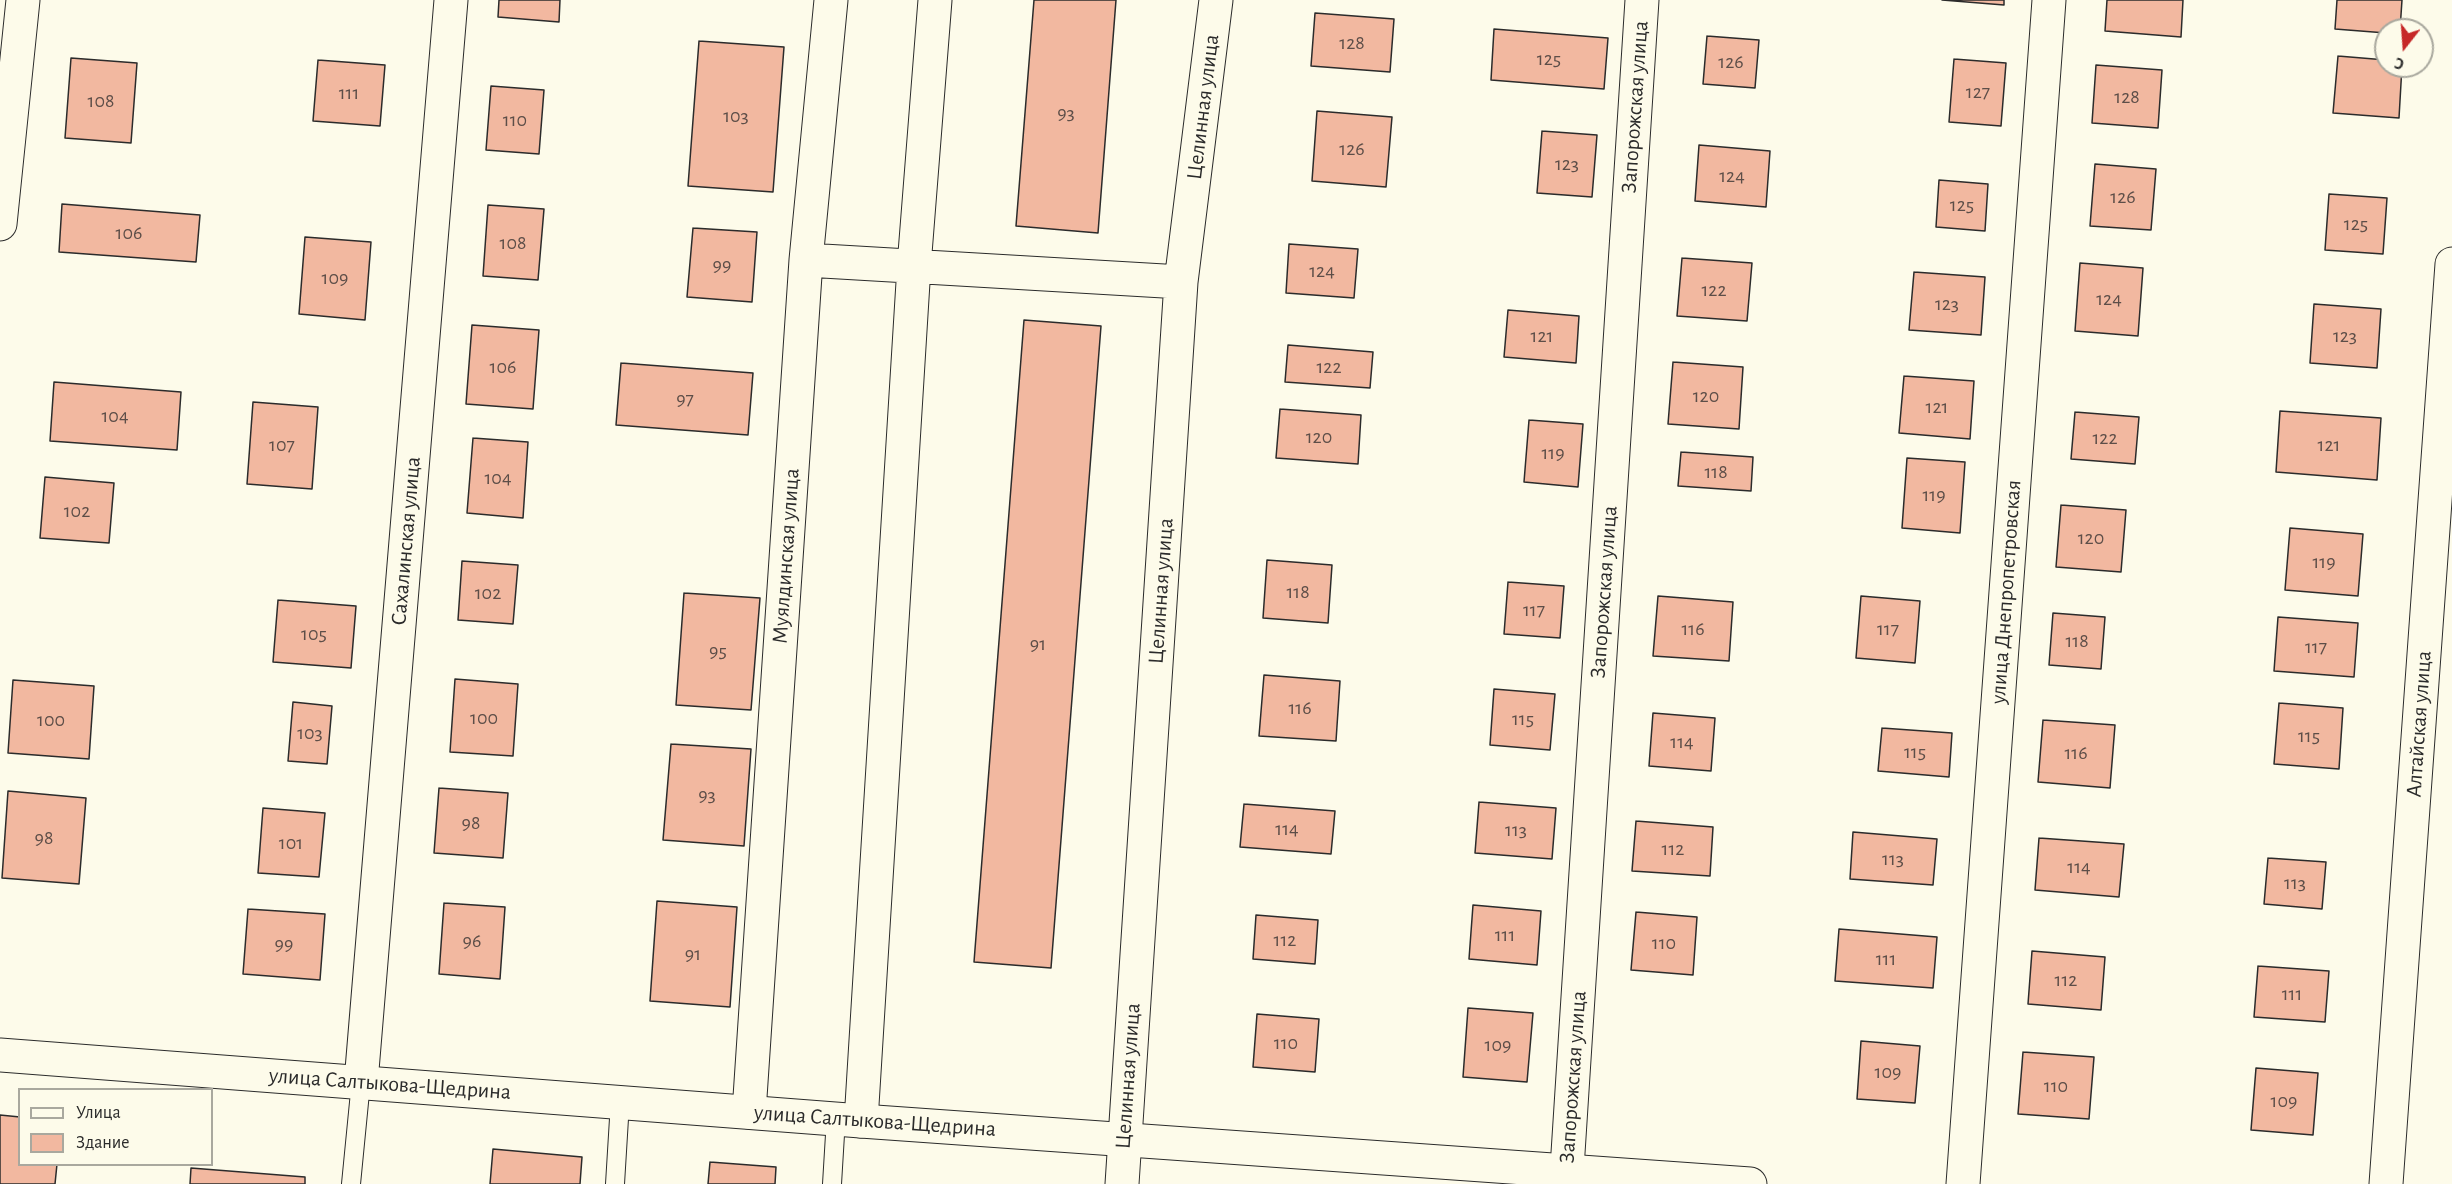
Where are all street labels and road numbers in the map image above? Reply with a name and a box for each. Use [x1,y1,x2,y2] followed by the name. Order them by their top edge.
[1616,20,1654,194] street label: Запорожская улица
[1181,33,1225,181] street label: Целинная улица
[385,455,427,627] street label: Сахалинская улица
[767,467,805,645] street label: Муялдинская улица
[1985,479,2027,705] street label: улица Днепропетровская
[1585,505,1623,679] street label: Запорожская улица
[1143,517,1179,665] street label: Целинная улица
[2401,650,2437,798] street label: Алтайская улица
[1554,990,1592,1164] street label: Запорожская улица
[1110,1002,1146,1150] street label: Целинная улица
[268,1062,512,1106] street label: улица Салтыкова-Щедрина
[753,1099,997,1143] street label: улица Салтыкова-Щедрина

